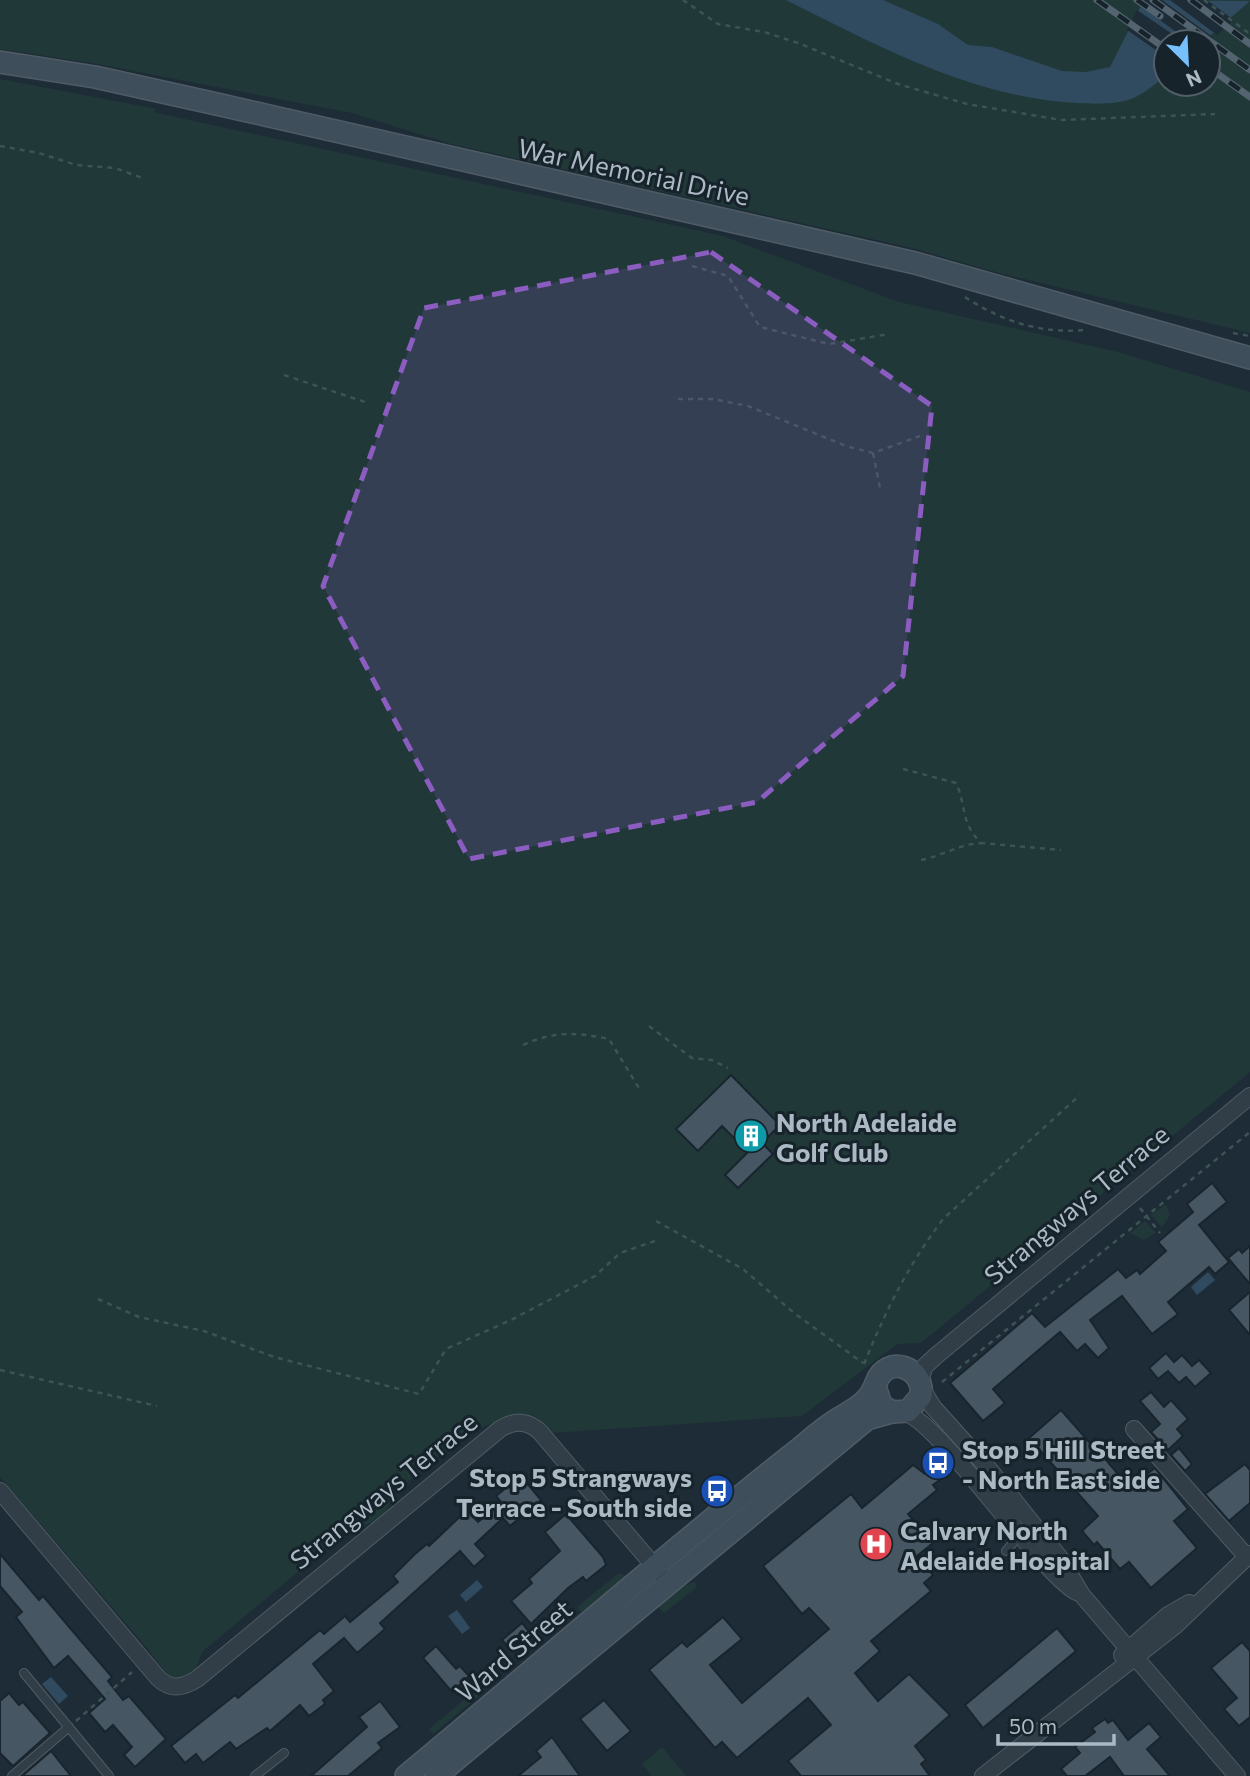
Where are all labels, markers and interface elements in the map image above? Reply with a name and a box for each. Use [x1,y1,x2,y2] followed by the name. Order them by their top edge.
[1152,28,1222,98] north arrow
[1183,66,1205,92] text: N
[515,131,753,211] street label: War Memorial Drive
[776,1106,957,1167] place label: North Adelaide Golf Club
[732,1117,770,1155] building icon: North Adelaide Golf Club
[977,1118,1175,1290] street label: Strangways Terrace
[283,1405,483,1575] street label: Strangways Terrace
[962,1433,1165,1494] place label: Stop 5 Hill Street - North East side
[919,1444,957,1482] bus stop icon: Stop 5 Hill Street - North East side
[456,1461,692,1522] place label: Stop 5 Strangways Terrace - South side
[698,1472,736,1510] bus stop icon: Stop 5 Strangways Terrace - South side
[900,1514,1110,1575] place label: Calvary North Adelaide Hospital
[857,1525,895,1563] hospital icon: Calvary North Adelaide Hospital
[449,1592,577,1708] street label: Ward Street
[998,1702,1114,1746] scale bar
[1009,1713,1057,1738] text: 50 m

